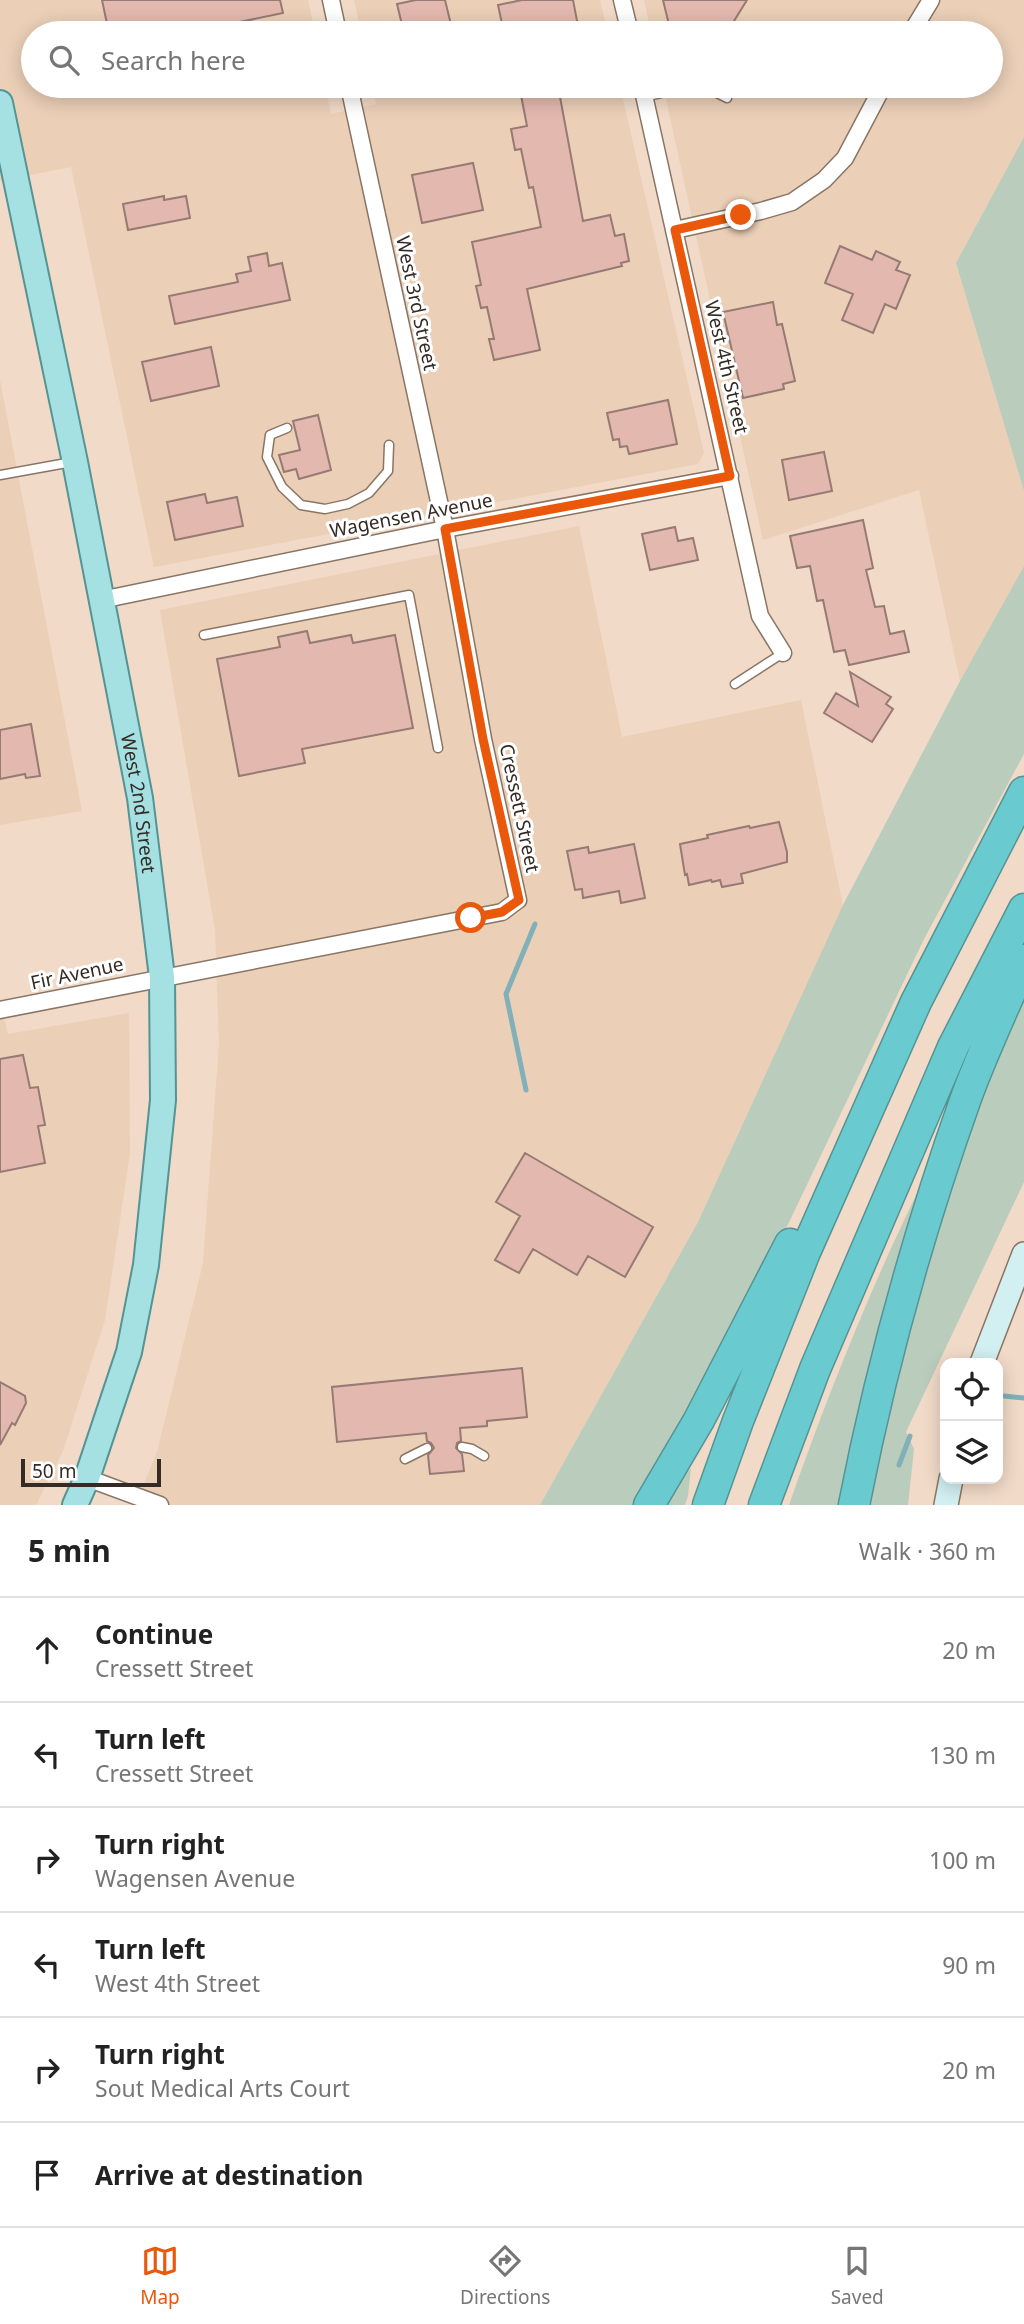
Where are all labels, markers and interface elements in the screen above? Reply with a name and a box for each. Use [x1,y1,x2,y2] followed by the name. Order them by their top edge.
[21,21,1003,98] search box
[45,41,83,79] icon: search
[101,42,246,78] text: Search here
[725,199,756,230] route end
[390,233,444,373] street label: West 3rd Street
[699,298,755,436] street label: West 4th Street
[327,486,495,544] street label: Wagensen Avenue
[115,731,162,875] street label: West 2nd Street
[494,741,546,875] street label: Cressett Street
[455,902,486,933] route start
[28,950,126,996] street label: Fir Avenue
[940,1358,1003,1484] map controls
[940,1358,1003,1421] button: locate
[940,1421,1003,1484] button: layers
[21,1456,161,1488] scale bar
[32,1458,76,1484] text: 50 m
[28,1530,111,1571] text: 5 min
[859,1535,996,1567] text: Walk · 360 m
[95,1616,213,1652] text: Continue
[28,1631,66,1669] icon: ahead
[942,1634,996,1666] text: 20 m
[95,1652,253,1684] text: Cressett Street
[95,1721,206,1757] text: Turn left
[28,1736,66,1774] icon: left
[929,1739,996,1771] text: 130 m
[95,1757,253,1789] text: Cressett Street
[95,1826,225,1862] text: Turn right
[28,1841,66,1879] icon: right
[929,1844,996,1876] text: 100 m
[95,1862,295,1894] text: Wagensen Avenue
[95,1931,206,1967] text: Turn left
[28,1946,66,1984] icon: left
[942,1949,996,1981] text: 90 m
[95,1967,260,1999] text: West 4th Street
[95,2036,225,2072] text: Turn right
[28,2051,66,2089] icon: right
[942,2054,996,2086] text: 20 m
[95,2072,350,2104] text: Sout Medical Arts Court
[28,2156,66,2194] icon: arrive
[95,2157,364,2193] text: Arrive at destination
[140,2242,180,2310] tab: Map
[460,2242,550,2310] tab: Directions
[831,2242,884,2310] tab: Saved

